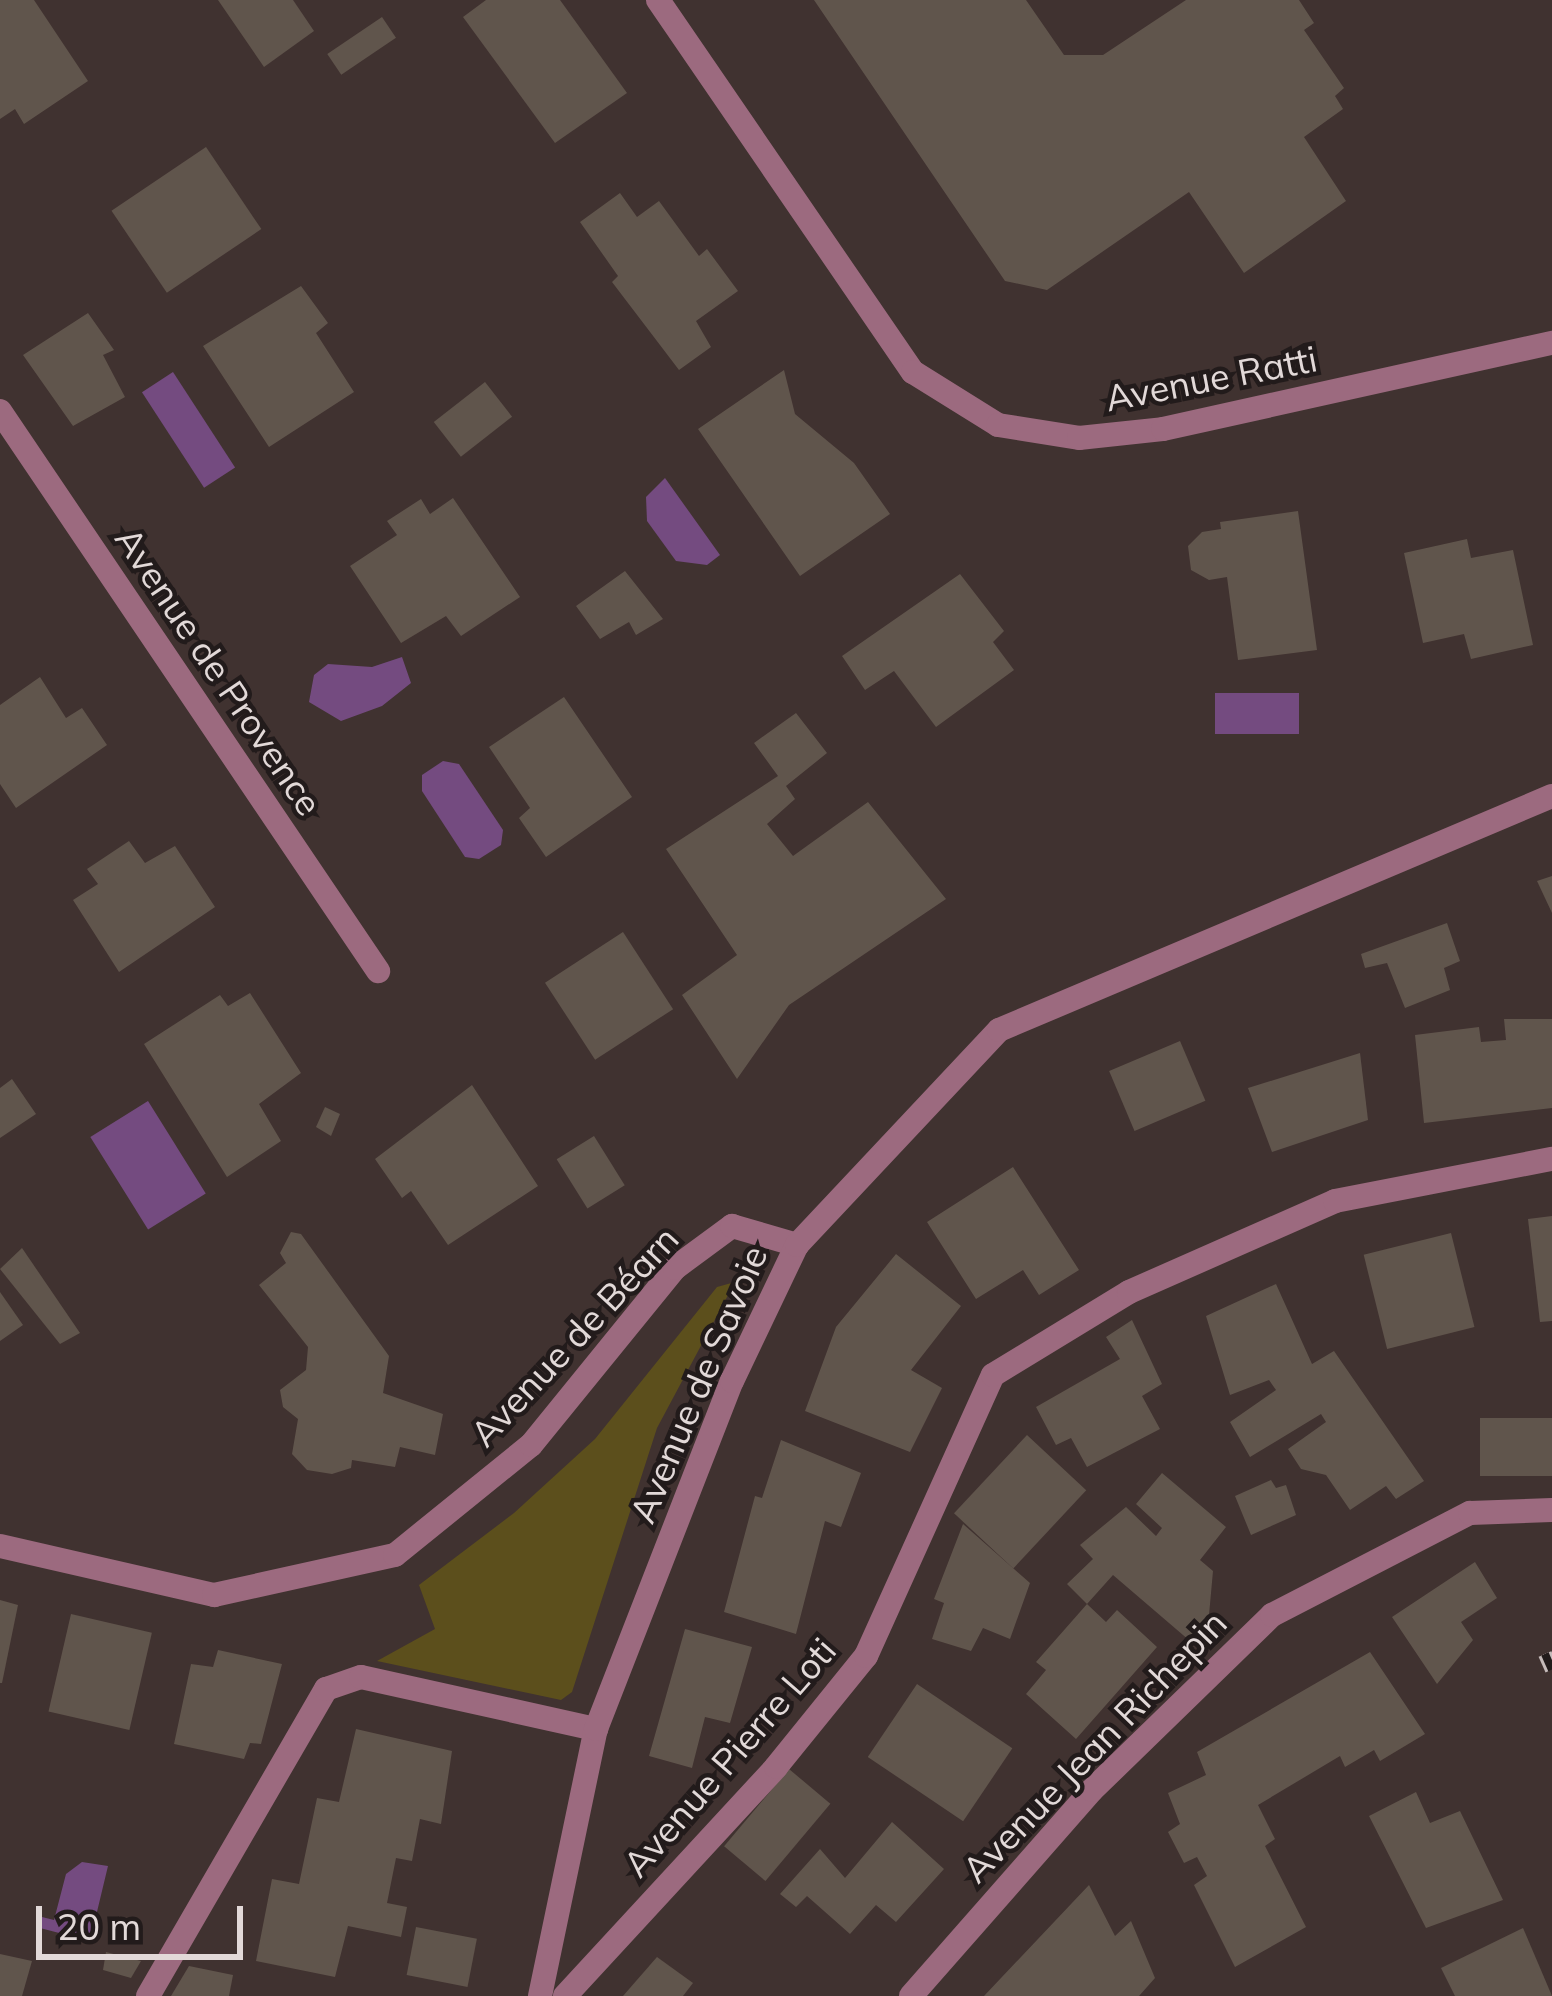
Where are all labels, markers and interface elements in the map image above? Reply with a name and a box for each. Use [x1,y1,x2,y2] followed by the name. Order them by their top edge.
[1102,336,1320,420] street label: Avenue Ratti
[107,519,331,823] street label: Avenue de Provence
[461,1217,687,1455] street label: Avenue de Béarn
[620,1239,776,1529] street label: Avenue de Savoie
[953,1601,1235,1891] street label: Avenue Jean Richepin
[614,1629,844,1885] street label: Avenue Pierre Loti
[42,1882,249,1956] scale bar
[57,1904,141,1949] text: 20 m

